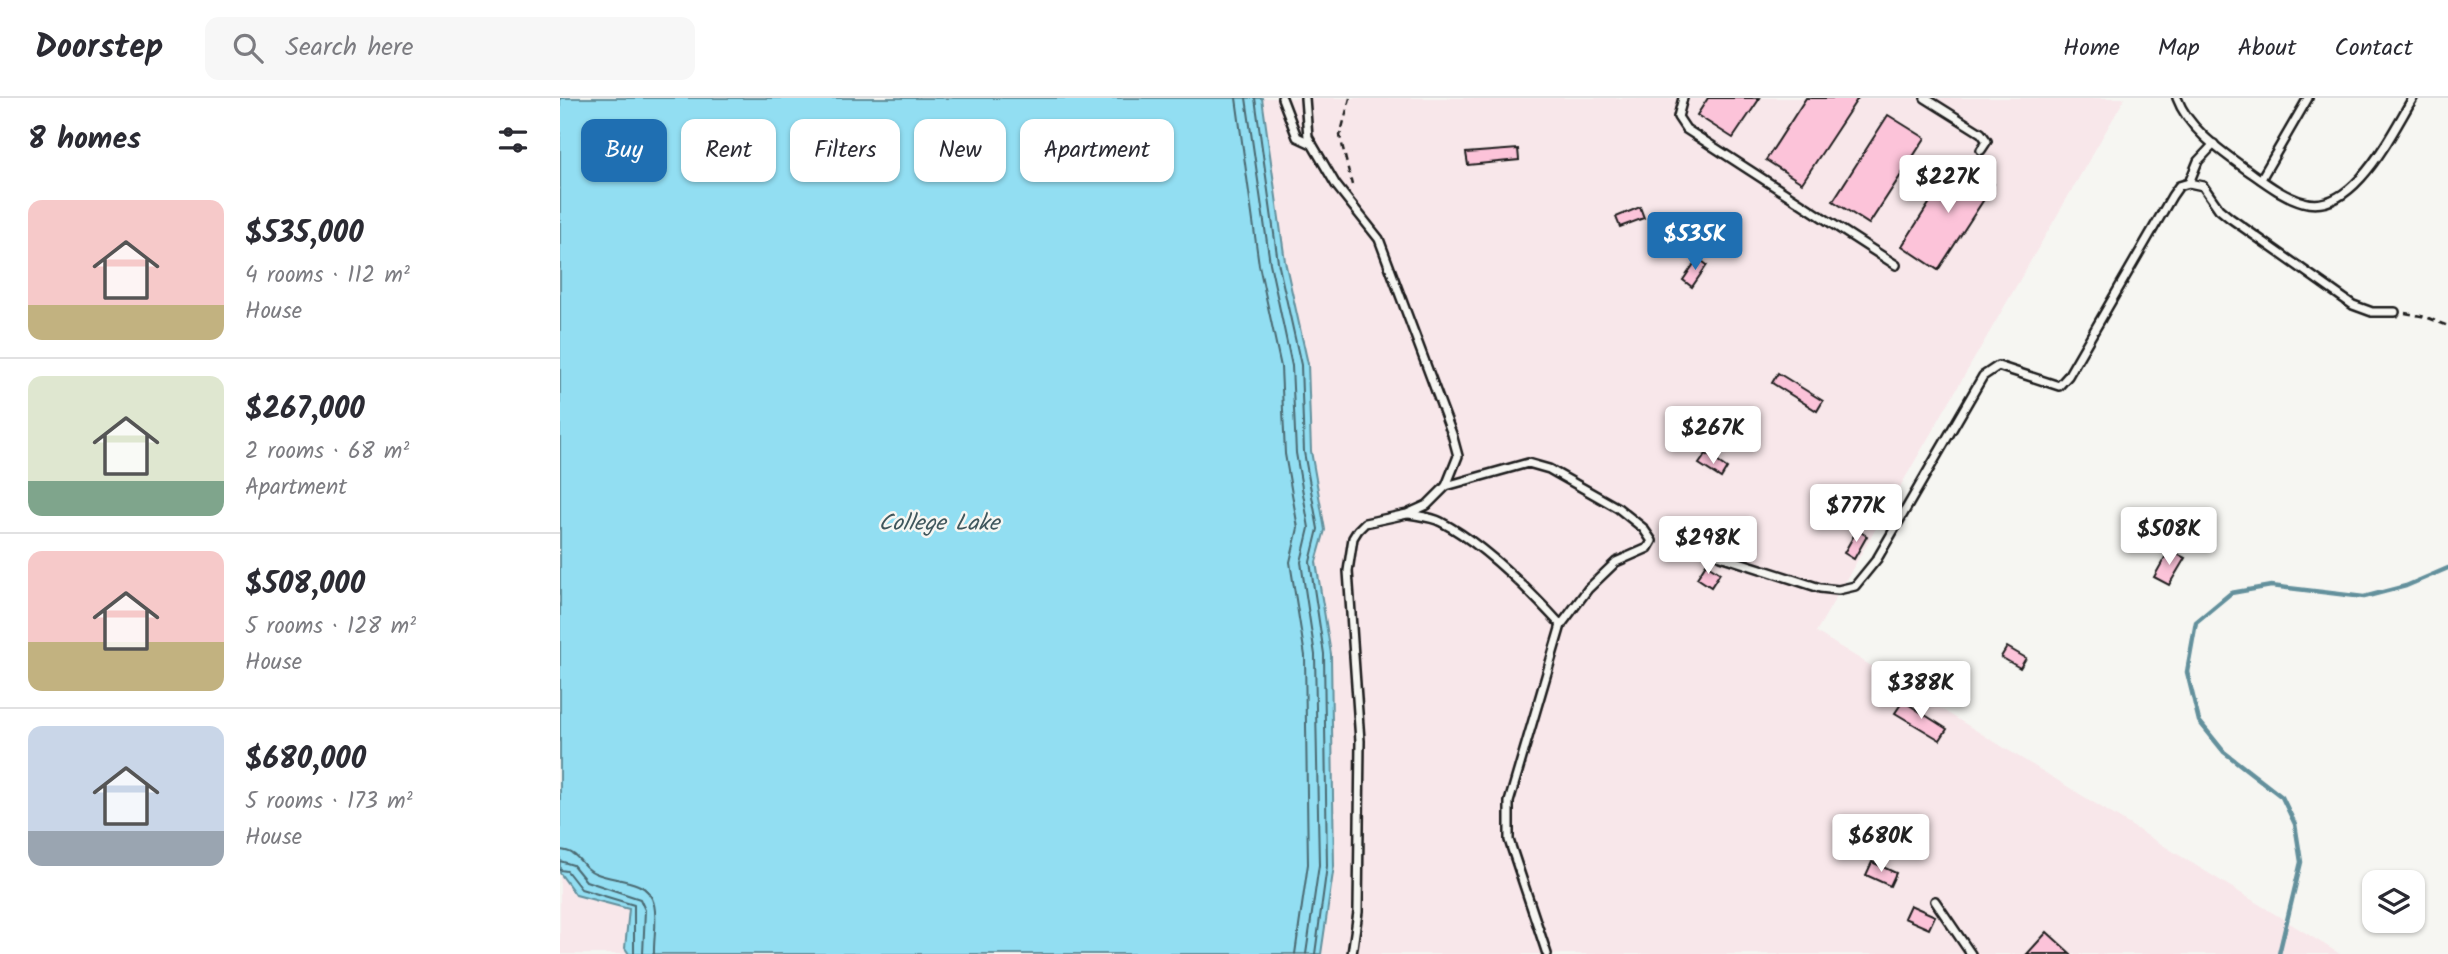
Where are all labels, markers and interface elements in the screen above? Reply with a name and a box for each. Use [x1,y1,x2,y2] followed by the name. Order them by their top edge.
[205,17,695,80] search box
[35,22,163,75] text: Doorstep
[285,27,413,69] text: Search here
[229,29,267,67] icon: search
[2063,29,2120,68] text: Home
[2158,29,2200,68] text: Map
[2238,29,2296,68] text: About
[2334,29,2413,68] text: Contact
[28,116,141,164] text: 8 homes
[581,119,667,182] chip: Buy
[681,119,776,182] chip: Rent
[790,119,900,182] chip: Filters
[914,119,1006,182] chip: New
[1020,119,1174,182] chip: Apartment
[494,121,532,159] icon: filters
[1899,156,1997,215] pin: $227K
[1915,160,1981,196] text: $227K
[245,210,364,258] text: $535,000
[1646,212,1744,272] pin: $535K
[1663,217,1727,253] text: $535K
[84,228,168,312] icon: home
[245,258,410,294] text: 4 rooms · 112 m²
[245,294,302,330] text: House
[245,386,365,434] text: $267,000
[84,404,168,488] icon: home
[1664,406,1762,466] pin: $267K
[1681,411,1745,447] text: $267K
[245,434,409,470] text: 2 rooms · 68 m²
[245,470,347,506] text: Apartment
[1807,484,1905,544] pin: $777K
[1826,489,1886,525] text: $777K
[879,506,1002,542] water label: College Lake
[2120,508,2218,567] pin: $508K
[2137,512,2201,548] text: $508K
[1659,517,1757,576] pin: $298K
[1675,521,1741,557] text: $298K
[245,561,365,609] text: $508,000
[84,579,168,663] icon: home
[245,609,416,645] text: 5 rooms · 128 m²
[245,645,302,681] text: House
[1872,662,1970,721] pin: $388K
[1887,666,1955,702] text: $388K
[245,736,366,784] text: $680,000
[84,754,168,838] icon: home
[245,784,413,820] text: 5 rooms · 173 m²
[1832,814,1930,874] pin: $680K
[1848,819,1914,855] text: $680K
[245,820,302,856] text: House
[2362,870,2425,933] map controls
[2362,870,2425,933] button: layers

